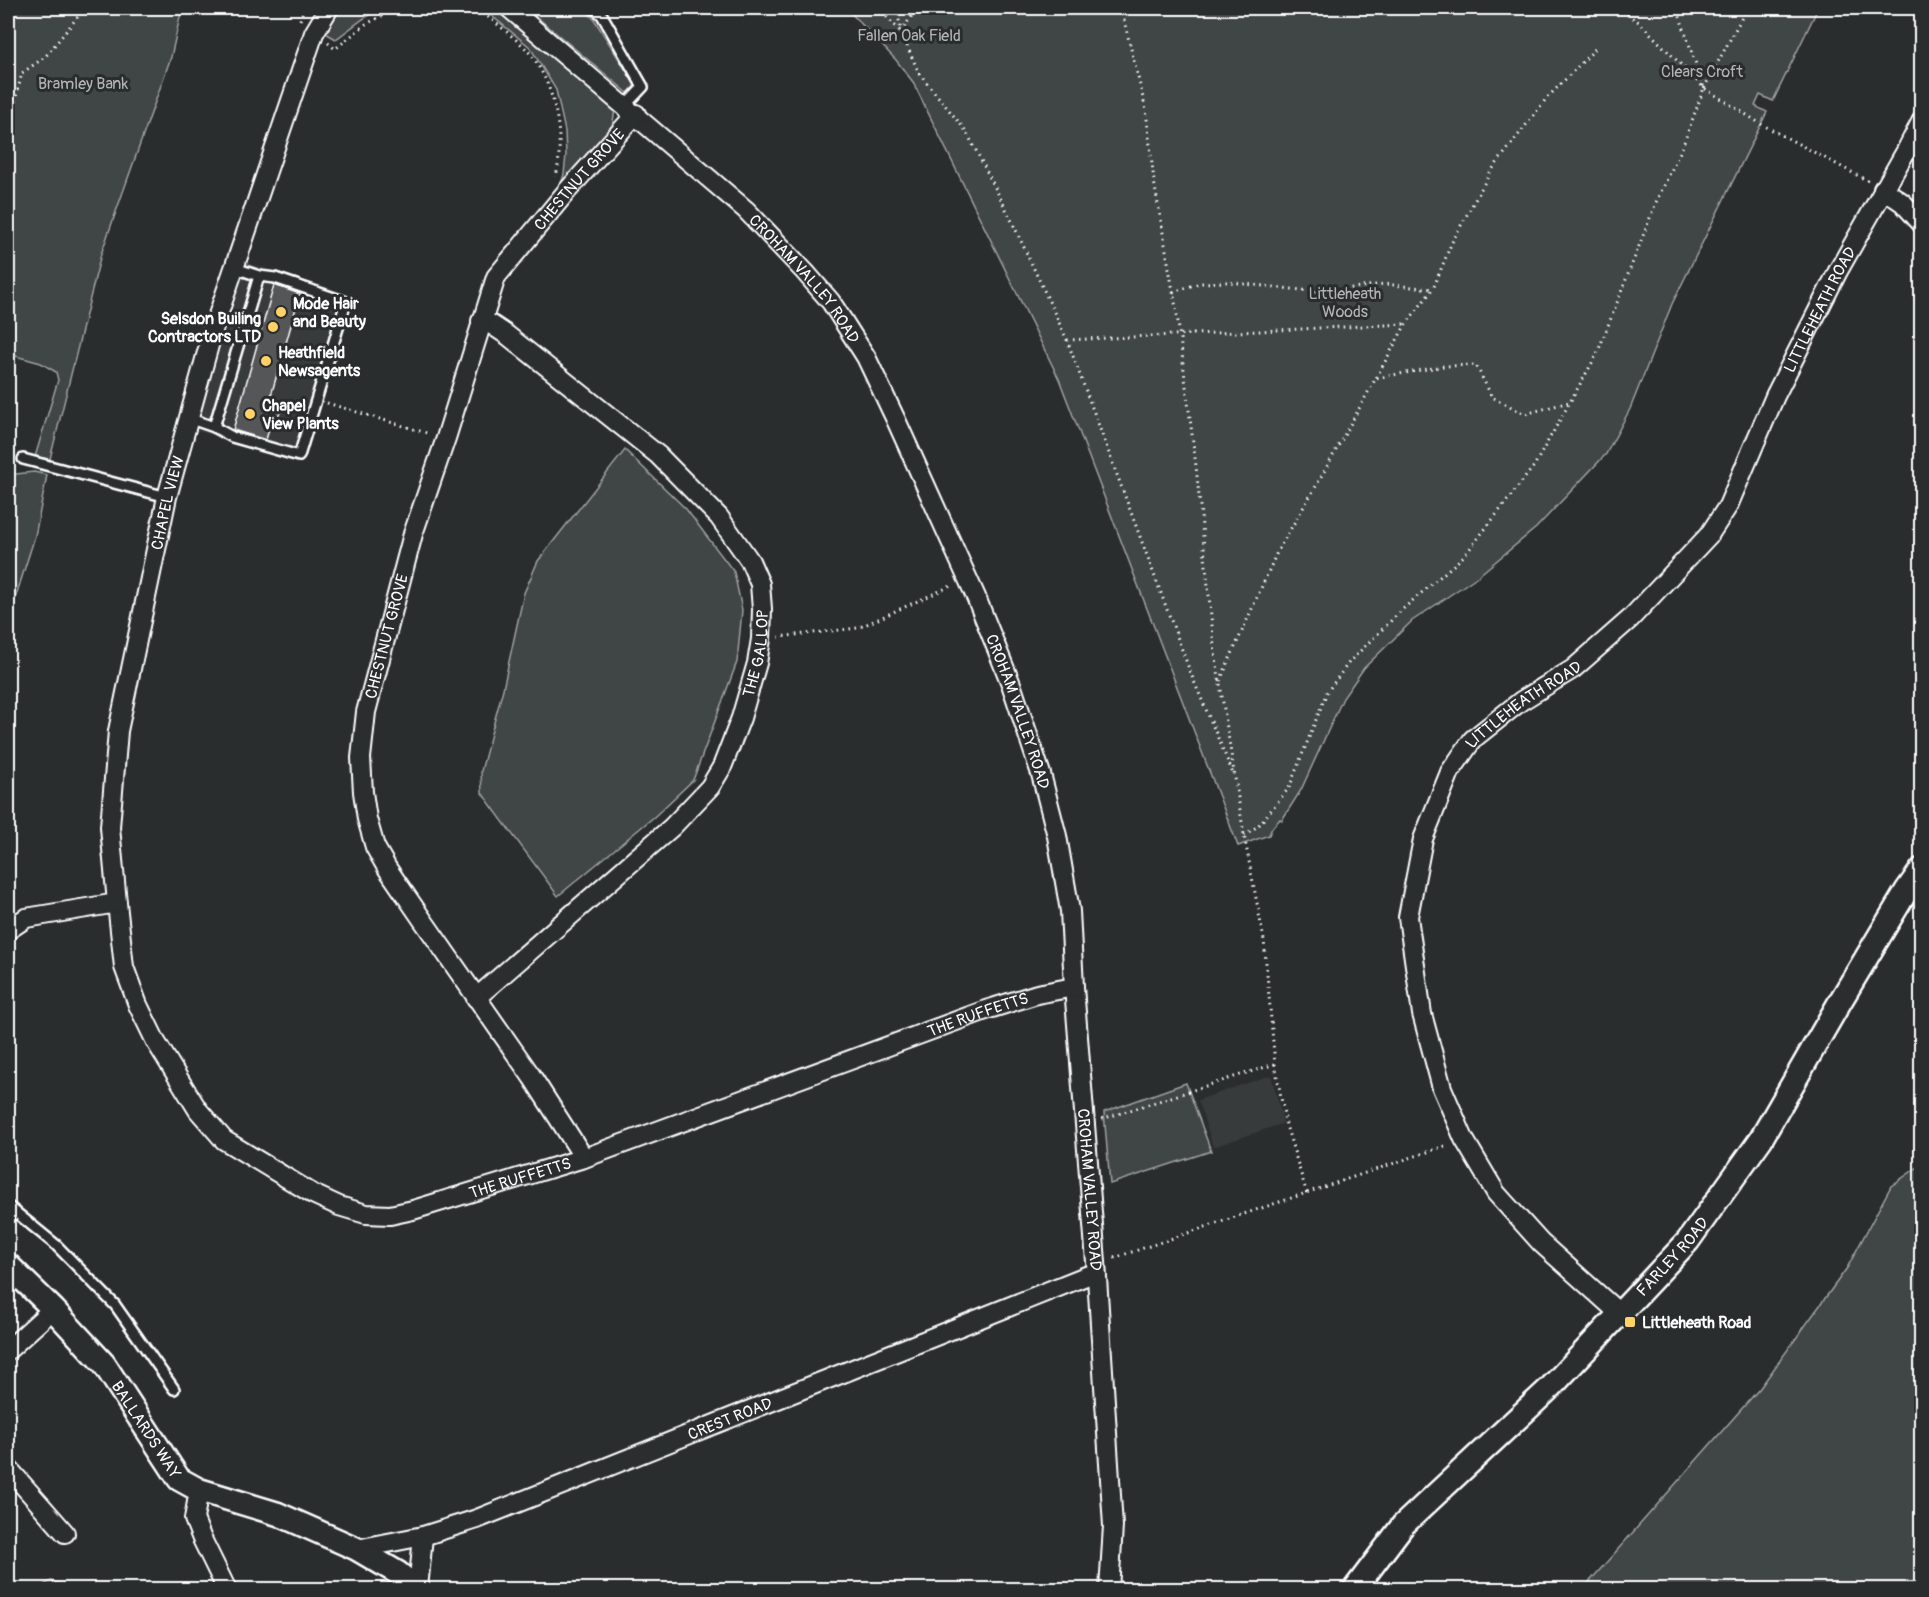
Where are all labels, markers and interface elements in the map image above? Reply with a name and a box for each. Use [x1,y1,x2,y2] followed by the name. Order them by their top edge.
[857,26,961,46] park label: Fallen Oak Field
[1661,62,1744,82] park label: Clears Croft
[38,74,128,94] park label: Bramley Bank
[530,125,629,235] street label: CHESTNUT GROVE
[744,211,864,347] street label: CROHAM VALLEY ROAD
[1780,243,1861,376] street label: LITTLEHEATH ROAD
[1309,284,1381,322] park label: Littleheath Woods
[293,294,366,332] place label: Mode Hair and Beauty
[274,305,288,319] marker: Mode Hair and Beauty
[148,309,261,347] place label: Selsdon Builing Contractors LTD
[266,320,280,334] marker: Selsdon Builing Contractors LTD
[278,343,361,381] place label: Heathfield Newsagents
[259,354,273,368] marker: Heathfield Newsagents
[262,396,340,434] place label: Chapel View Plants
[243,407,257,421] marker: Chapel View Plants
[147,454,189,552] street label: CHAPEL VIEW
[361,572,413,701] street label: CHESTNUT GROVE
[739,609,773,700] street label: THE GALLOP
[981,631,1053,791] street label: CROHAM VALLEY ROAD
[1461,657,1586,752] street label: LITTLEHEATH ROAD
[925,988,1031,1042] street label: THE RUFFETTS
[1073,1108,1106,1271] street label: CROHAM VALLEY ROAD
[467,1153,574,1203] street label: THE RUFFETTS
[1632,1213,1713,1301] street label: FARLEY ROAD
[1642,1313,1752,1333] place label: Littleheath Road
[1623,1315,1637,1329] marker: Littleheath Road
[107,1377,185,1482] street label: BALLARDS WAY
[685,1393,775,1445] street label: CREST ROAD

